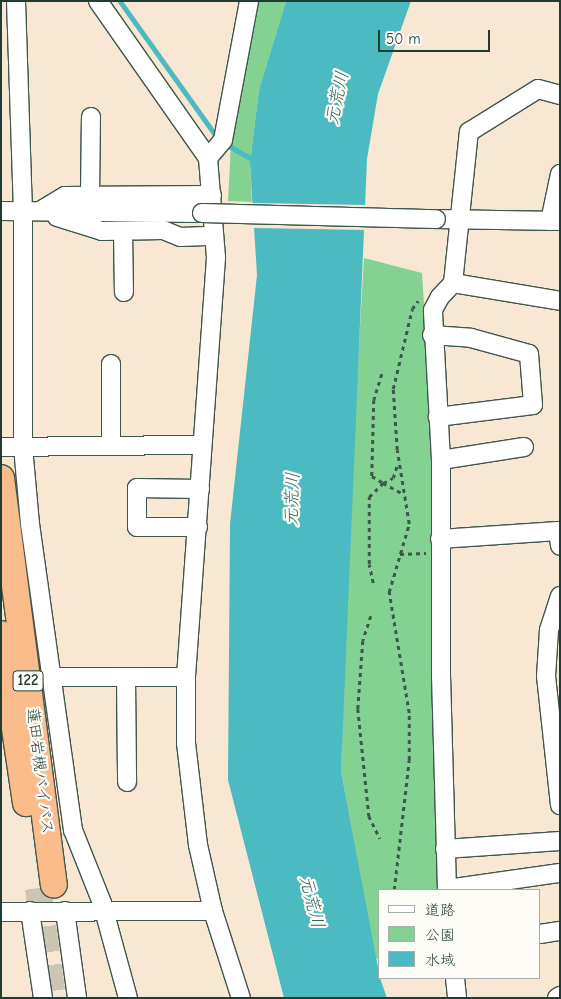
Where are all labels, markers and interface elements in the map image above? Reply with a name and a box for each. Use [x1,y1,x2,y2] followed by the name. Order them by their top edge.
[381,20,494,52] scale bar
[386,30,421,48] text: 50 m
[322,69,354,127] water label: 元荒川
[281,472,305,526] water label: 元荒川
[12,668,44,694] road number: 122
[23,706,57,836] street label: 蓮田岩槻バイパス
[294,873,328,931] water label: 元荒川
[378,889,541,979] legend
[425,901,455,919] text: 道路
[425,926,455,944] text: 公園
[425,951,455,969] text: 水域

